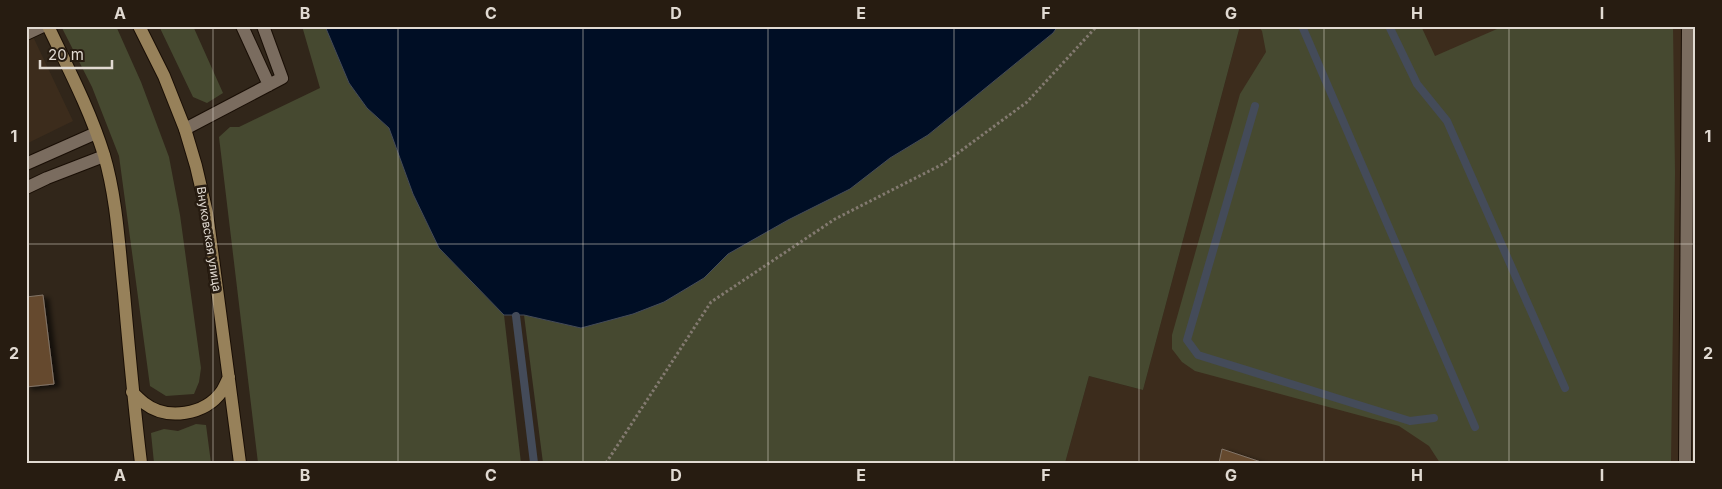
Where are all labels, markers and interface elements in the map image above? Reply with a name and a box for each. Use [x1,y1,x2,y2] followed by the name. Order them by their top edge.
[114,3,126,23] text: A
[300,3,310,23] text: B
[485,3,497,23] text: C
[670,3,682,23] text: D
[856,3,866,23] text: E
[1041,3,1051,23] text: F
[1225,3,1237,23] text: G
[1411,3,1423,23] text: H
[1600,3,1604,23] text: I
[40,38,112,70] scale bar
[48,45,84,64] text: 20 m
[11,126,17,146] text: 1
[1705,126,1711,146] text: 1
[194,185,225,293] street label: Внуковская улица
[9,343,19,363] text: 2
[1703,343,1713,363] text: 2
[114,465,126,485] text: A
[300,465,310,485] text: B
[485,465,497,485] text: C
[670,465,682,485] text: D
[856,465,866,485] text: E
[1041,465,1051,485] text: F
[1225,465,1237,485] text: G
[1411,465,1423,485] text: H
[1600,465,1604,485] text: I

